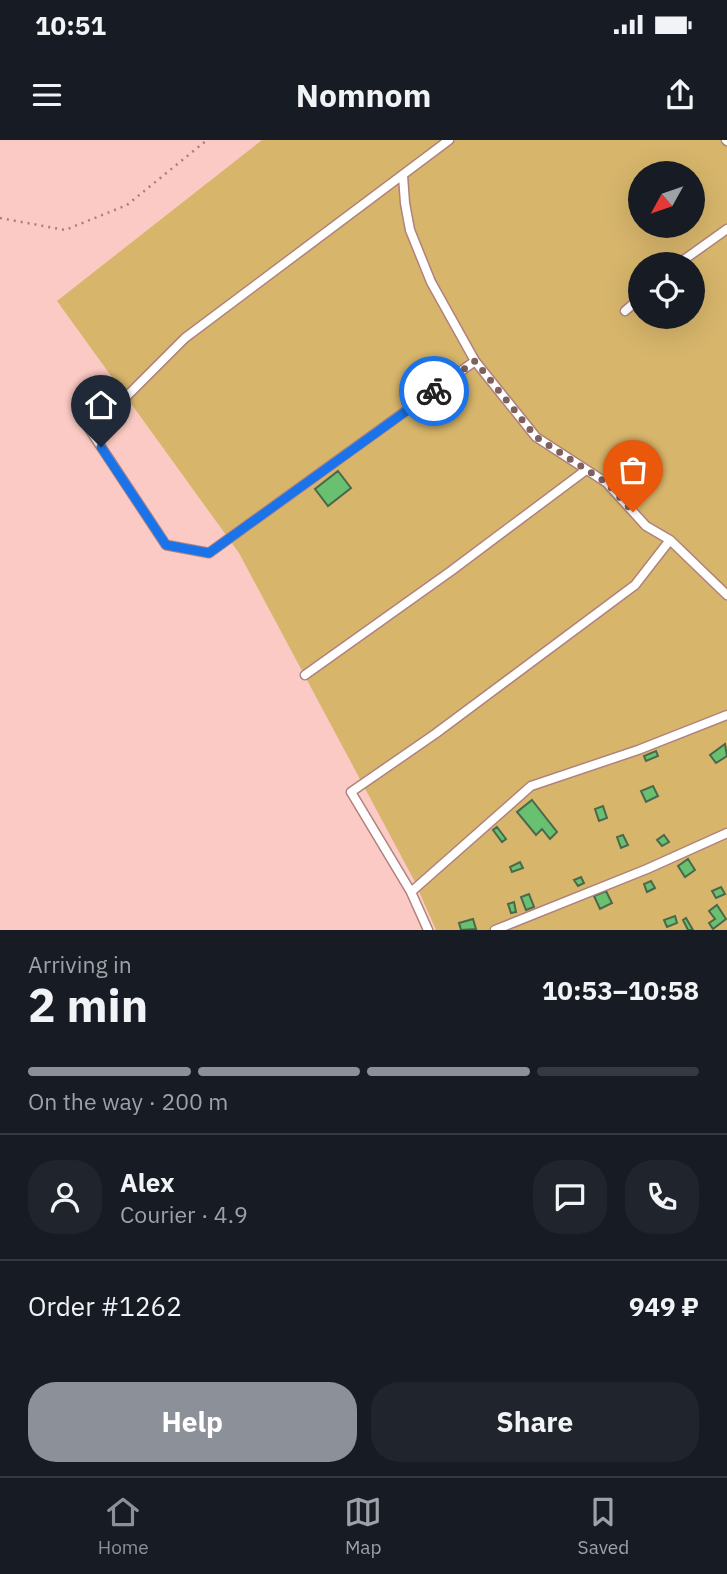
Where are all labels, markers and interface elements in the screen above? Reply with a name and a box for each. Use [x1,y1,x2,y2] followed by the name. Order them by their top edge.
[35,8,106,42] text: 10:51
[296,74,431,116] text: Nomnom
[28,76,66,114] icon: menu
[661,76,699,114] icon: share
[628,161,705,238] north arrow
[628,161,705,329] map controls
[628,252,705,329] button: locate
[399,356,469,426] courier
[415,372,453,410] icon: bike
[71,375,131,447] pin
[82,386,120,424] icon: home
[603,440,663,512] pin
[614,451,652,489] icon: bag
[28,949,132,979] text: Arriving in
[542,973,699,1007] text: 10:53–10:58
[28,975,148,1035] text: 2 min
[28,1086,228,1116] text: On the way · 200 m
[28,1160,102,1234] button: person
[533,1160,607,1234] button: chat
[625,1160,699,1234] button: phone
[120,1165,174,1199] text: Alex
[120,1199,248,1229] text: Courier · 4.9
[28,1289,182,1323] text: Order #1262
[629,1289,699,1323] text: 949 ₽
[28,1382,357,1462] button: Help
[371,1382,699,1462] button: Share
[98,1493,149,1559] tab: Home
[344,1493,382,1559] tab: Map
[578,1493,629,1559] tab: Saved

